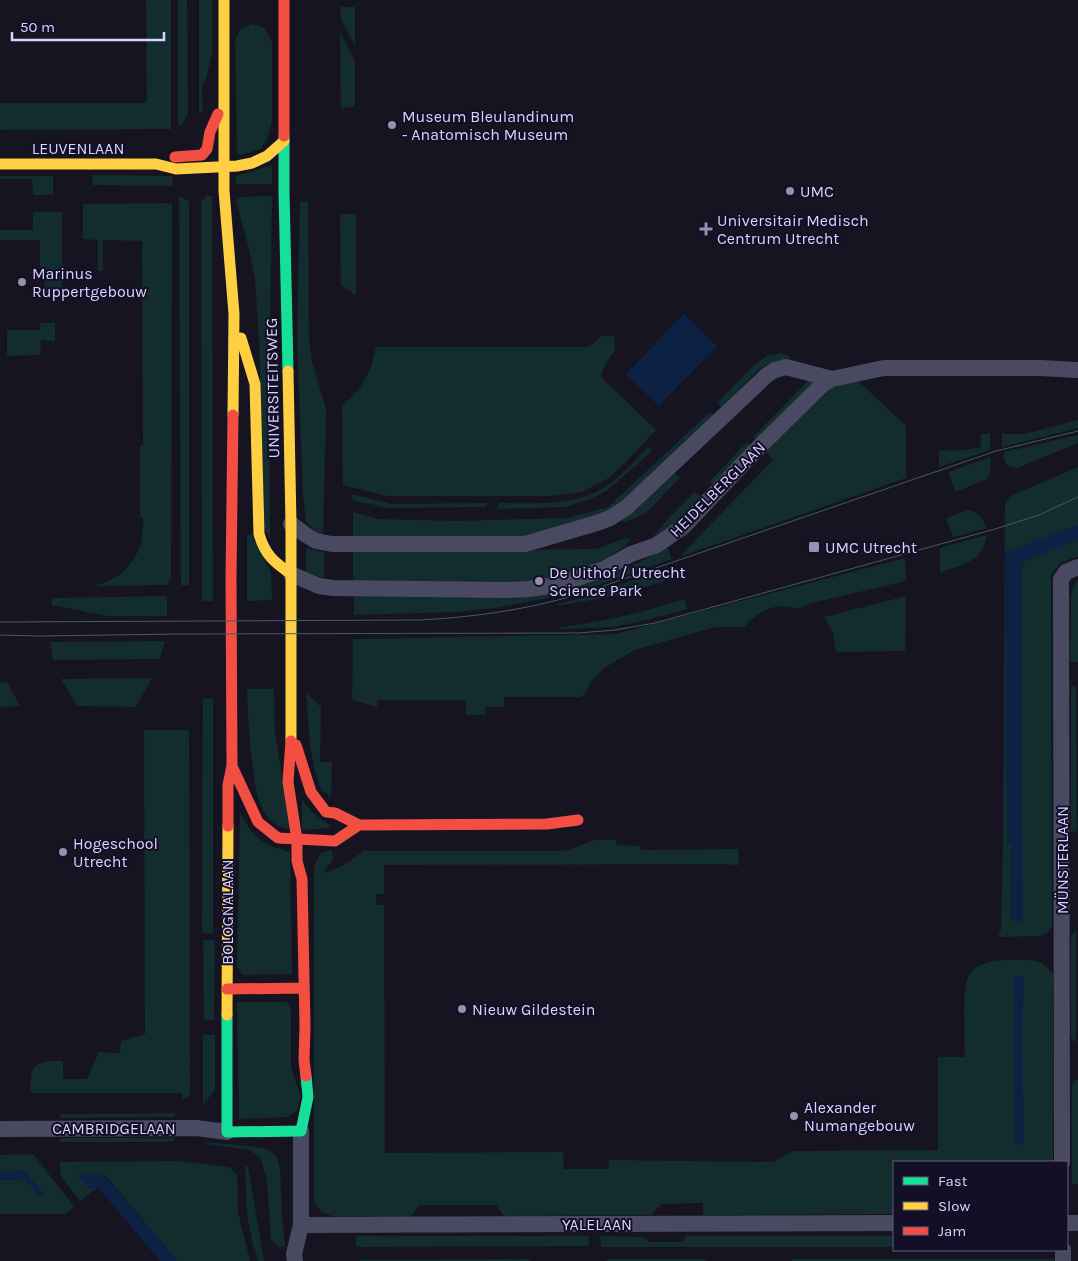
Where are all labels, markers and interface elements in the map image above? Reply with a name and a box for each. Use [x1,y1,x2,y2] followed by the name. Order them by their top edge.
[12,10,165,42] scale bar
[20,18,55,36] text: 50 m
[402,107,574,144] place label: Museum Bleulandinum - Anatomisch Museum
[386,119,398,131] marker: Museum Bleulandinum - Anatomisch Museum
[32,139,124,158] street label: LEUVENLAAN
[800,182,834,201] place label: UMC
[784,185,796,197] marker: UMC
[717,211,869,248] place label: Universitair Medisch Centrum Utrecht
[699,222,713,236] marker: Universitair Medisch Centrum Utrecht
[32,264,147,301] place label: Marinus Ruppertgebouw
[16,276,28,288] marker: Marinus Ruppertgebouw
[262,318,283,458] street label: UNIVERSITEITSWEG
[666,438,769,541] street label: HEIDELBERGLAAN
[825,538,917,557] place label: UMC Utrecht
[807,540,821,554] marker: UMC Utrecht
[549,563,686,600] place label: De Uithof / Utrecht Science Park
[533,575,545,587] marker: De Uithof / Utrecht Science Park
[1053,806,1072,914] street label: MÜNSTERLAAN
[73,834,158,871] place label: Hogeschool Utrecht
[57,846,69,858] marker: Hogeschool Utrecht
[218,859,237,965] street label: BOLOGNALAAN
[472,1000,595,1019] place label: Nieuw Gildestein
[456,1003,468,1015] marker: Nieuw Gildestein
[804,1098,915,1135] place label: Alexander Numangebouw
[788,1110,800,1122] marker: Alexander Numangebouw
[52,1119,176,1138] street label: CAMBRIDGELAAN
[893,1161,1068,1251] legend
[938,1172,968,1190] text: Fast
[938,1197,970,1215] text: Slow
[562,1215,632,1234] street label: YALELAAN
[938,1222,966,1240] text: Jam

